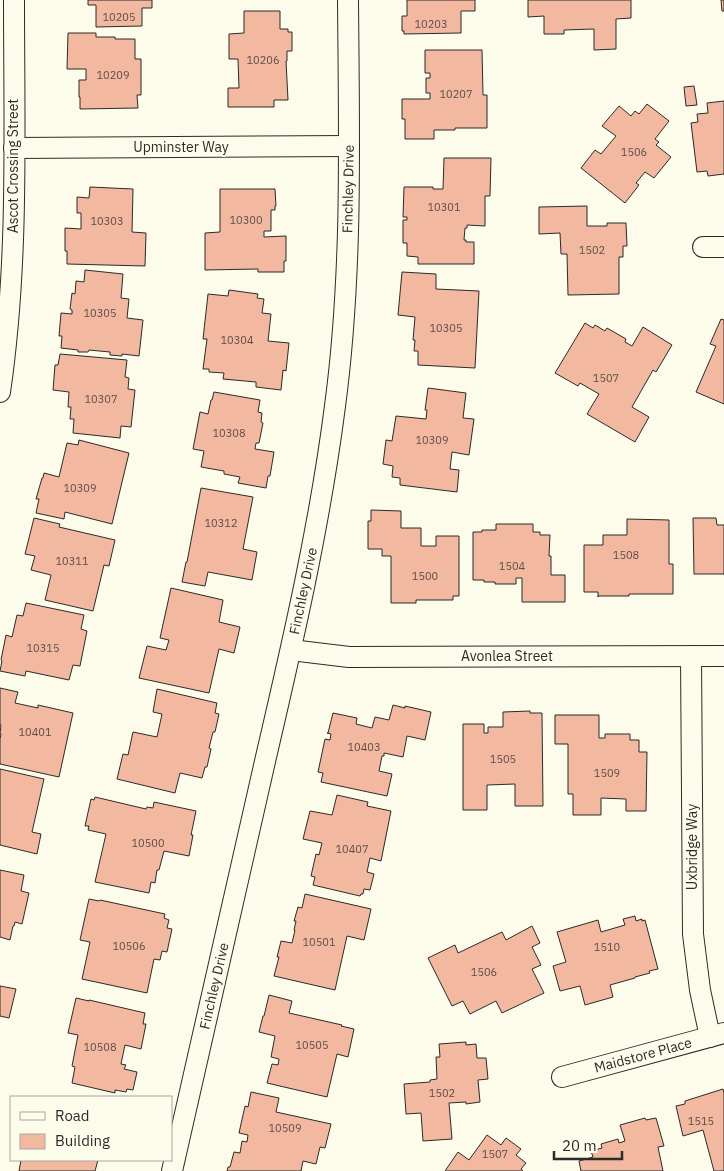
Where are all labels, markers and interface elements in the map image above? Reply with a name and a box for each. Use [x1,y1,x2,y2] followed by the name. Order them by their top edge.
[103,10,136,24] house number: 10205
[415,17,448,31] house number: 10203
[247,53,280,67] house number: 10206
[97,68,130,82] house number: 10209
[440,87,473,101] house number: 10207
[4,99,22,233] street label: Ascot Crossing Street
[133,138,229,156] street label: Upminster Way
[338,144,358,233] street label: Finchley Drive
[621,145,647,159] house number: 1506
[428,200,461,214] house number: 10301
[230,213,263,227] house number: 10300
[91,214,124,228] house number: 10303
[579,243,605,257] house number: 1502
[84,306,117,320] house number: 10305
[430,321,463,335] house number: 10305
[221,333,254,347] house number: 10304
[593,371,619,385] house number: 1507
[85,392,118,406] house number: 10307
[213,426,246,440] house number: 10308
[416,433,449,447] house number: 10309
[64,481,97,495] house number: 10309
[205,516,238,530] house number: 10312
[285,546,321,636] street label: Finchley Drive
[613,548,639,562] house number: 1508
[56,554,89,568] house number: 10311
[499,559,526,573] house number: 1504
[412,569,438,583] house number: 1500
[27,641,60,655] house number: 10315
[461,647,553,665] street label: Avonlea Street
[19,725,52,739] house number: 10401
[348,740,381,754] house number: 10403
[490,752,516,766] house number: 1505
[594,766,620,780] house number: 1509
[683,804,701,890] street label: Uxbridge Way
[132,836,165,850] house number: 10500
[336,842,369,856] house number: 10407
[303,935,336,949] house number: 10501
[113,939,146,953] house number: 10506
[594,940,620,954] house number: 1510
[195,941,233,1031] street label: Finchley Drive
[471,965,497,979] house number: 1506
[592,1033,694,1077] street label: Maidstore Place
[296,1038,329,1052] house number: 10505
[84,1040,117,1054] house number: 10508
[429,1086,455,1100] house number: 1502
[10,1096,172,1161] legend
[55,1106,90,1125] text: Road
[688,1114,714,1128] house number: 1515
[269,1121,302,1135] house number: 10509
[554,1128,622,1160] scale bar
[55,1131,110,1150] text: Building
[562,1136,597,1155] text: 20 m
[482,1147,508,1161] house number: 1507

